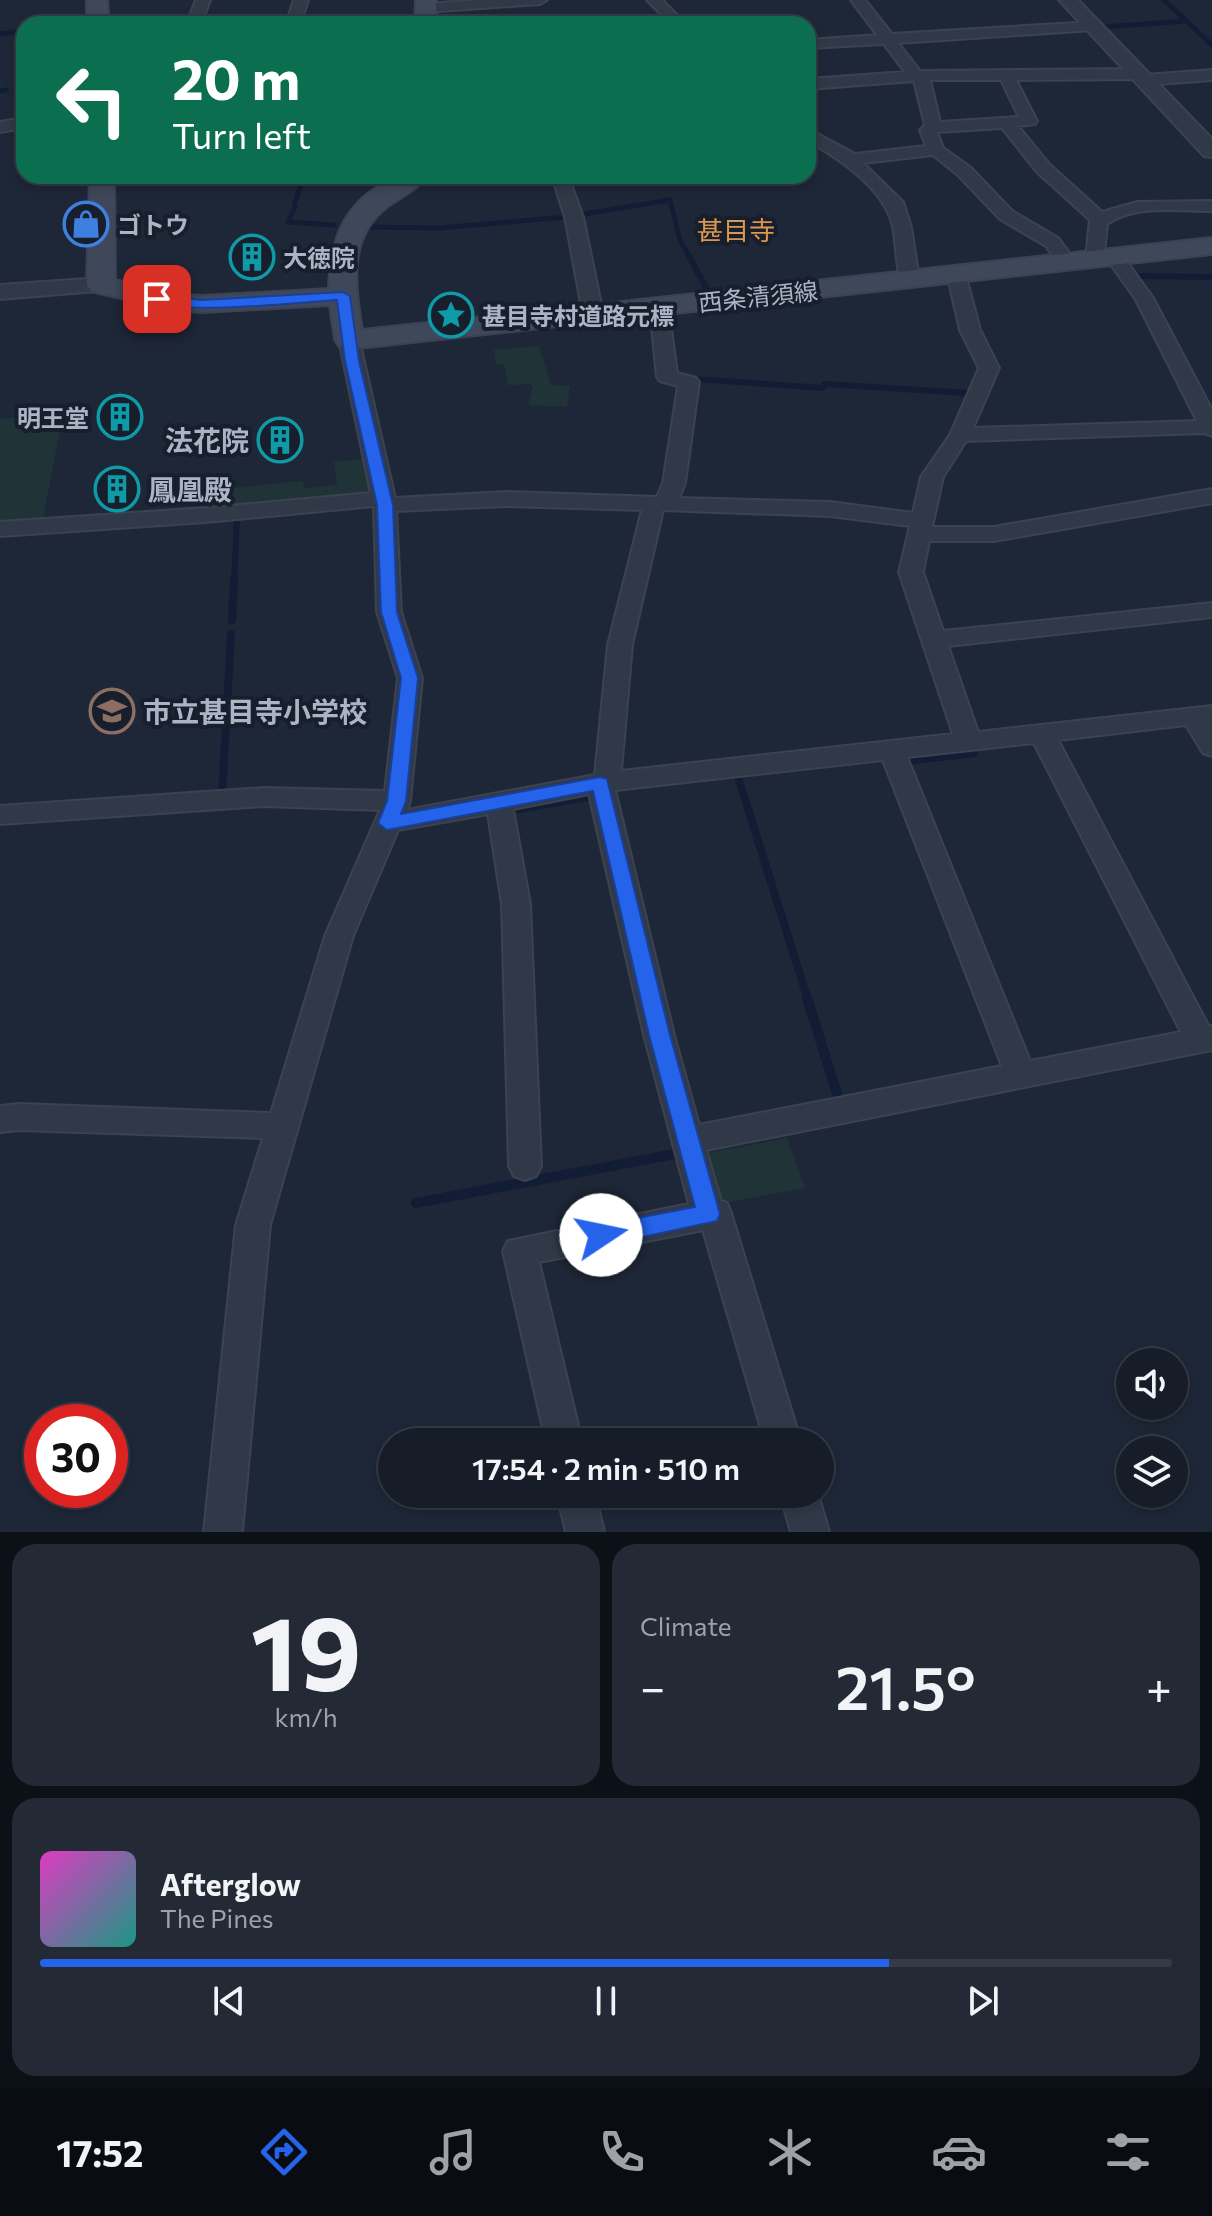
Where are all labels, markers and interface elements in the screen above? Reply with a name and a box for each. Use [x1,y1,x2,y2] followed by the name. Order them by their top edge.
[172,43,300,112] text: 20 m
[40,48,144,152] icon: left
[172,112,311,156] text: Turn left
[62,200,110,248] shop icon: ゴトウ
[117,210,189,239] place label: ゴトウ
[697,214,775,245] district label: 甚目寺
[228,233,276,281] building icon: 大徳院
[283,243,355,272] place label: 大徳院
[123,265,191,333] pin
[697,275,819,317] street label: 西条清須線
[135,277,179,321] icon: arrive
[427,291,475,339] place icon: 甚目寺村道路元標
[482,301,674,330] place label: 甚目寺村道路元標
[96,393,144,441] building icon: 明王堂
[17,403,89,432] place label: 明王堂
[256,416,304,464] building icon: 法花院
[165,423,249,457] place label: 法花院
[93,465,141,513] building icon: 鳳凰殿
[148,472,232,506] place label: 鳳凰殿
[88,687,136,735] school or university icon: 市立甚目寺小学校
[143,694,367,728] place label: 市立甚目寺小学校
[559,1193,643,1277] position arrow
[1116,1348,1188,1508] map controls
[1116,1348,1188,1420] button: sound
[24,1404,128,1508] speed limit sign: 30
[1116,1436,1188,1508] button: layers
[472,1449,740,1486] text: 17:54 · 2 min · 510 m
[250,1585,362,1712] text: 19
[640,1610,732,1641] text: Climate
[835,1649,976,1722] text: 21.5°
[640,1659,665,1713] text: −
[1146,1659,1172,1713] text: +
[274,1701,338,1732] text: km/h
[160,1865,301,1902] text: Afterglow
[160,1902,274,1933] text: The Pines
[207,1979,251,2023] icon: previous
[584,1979,628,2023] icon: pause
[961,1979,1005,2023] icon: next
[256,2124,312,2180] icon: directions
[425,2124,481,2180] icon: music
[594,2124,650,2180] icon: phone
[762,2124,818,2180] icon: climate
[931,2124,987,2180] icon: car
[1100,2124,1156,2180] icon: filters
[56,2130,143,2174] text: 17:52

